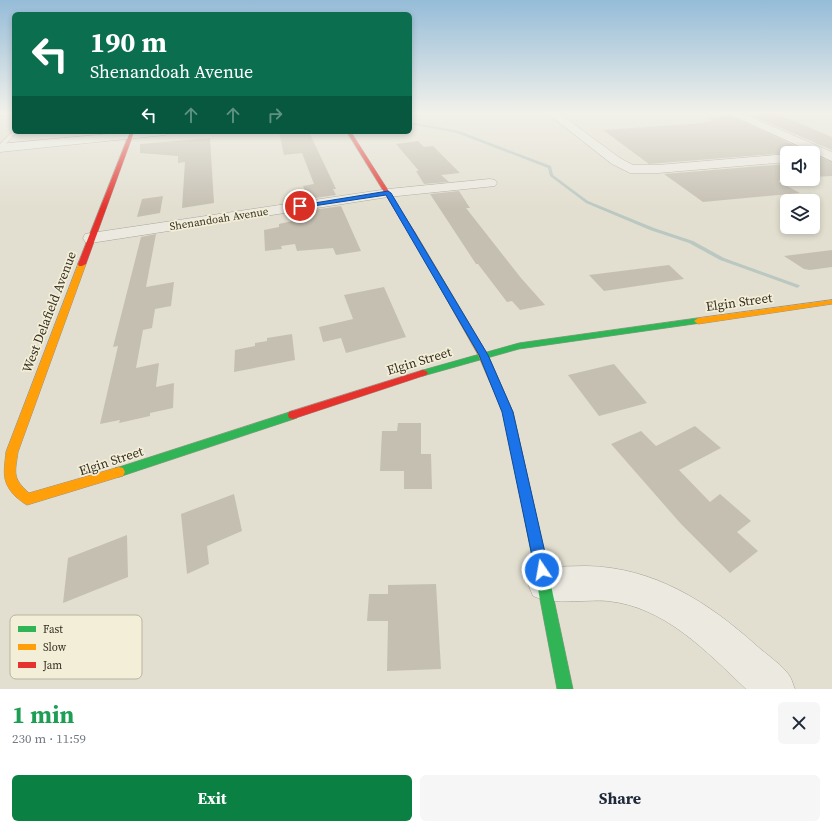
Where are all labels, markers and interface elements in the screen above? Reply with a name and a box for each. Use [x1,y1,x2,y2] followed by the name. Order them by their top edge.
[90,23,167,61] text: 190 m
[24,28,76,80] icon: left
[90,59,253,84] text: Shenandoah Avenue
[138,104,160,126] icon: left
[180,104,202,126] icon: ahead
[222,104,244,126] icon: ahead
[264,104,286,126] icon: right
[780,146,820,234] map controls
[780,146,820,186] button: sound
[283,189,317,223] pin
[780,194,820,234] button: layers
[289,195,311,217] icon: arrive
[169,204,270,234] street label: Shenandoah Avenue
[18,249,80,375] street label: West Delafield Avenue
[705,289,774,315] street label: Elgin Street
[385,343,454,379] street label: Elgin Street
[77,442,146,479] street label: Elgin Street
[521,549,563,591] position arrow
[10,615,142,679] legend
[43,622,63,637] text: Fast
[43,640,67,655] text: Slow
[42,658,62,673] text: Jam
[12,698,74,731] text: 1 min
[778,702,820,744] button: close
[12,730,86,747] text: 230 m · 11:59
[12,775,412,821] button: Exit
[420,775,820,821] button: Share

